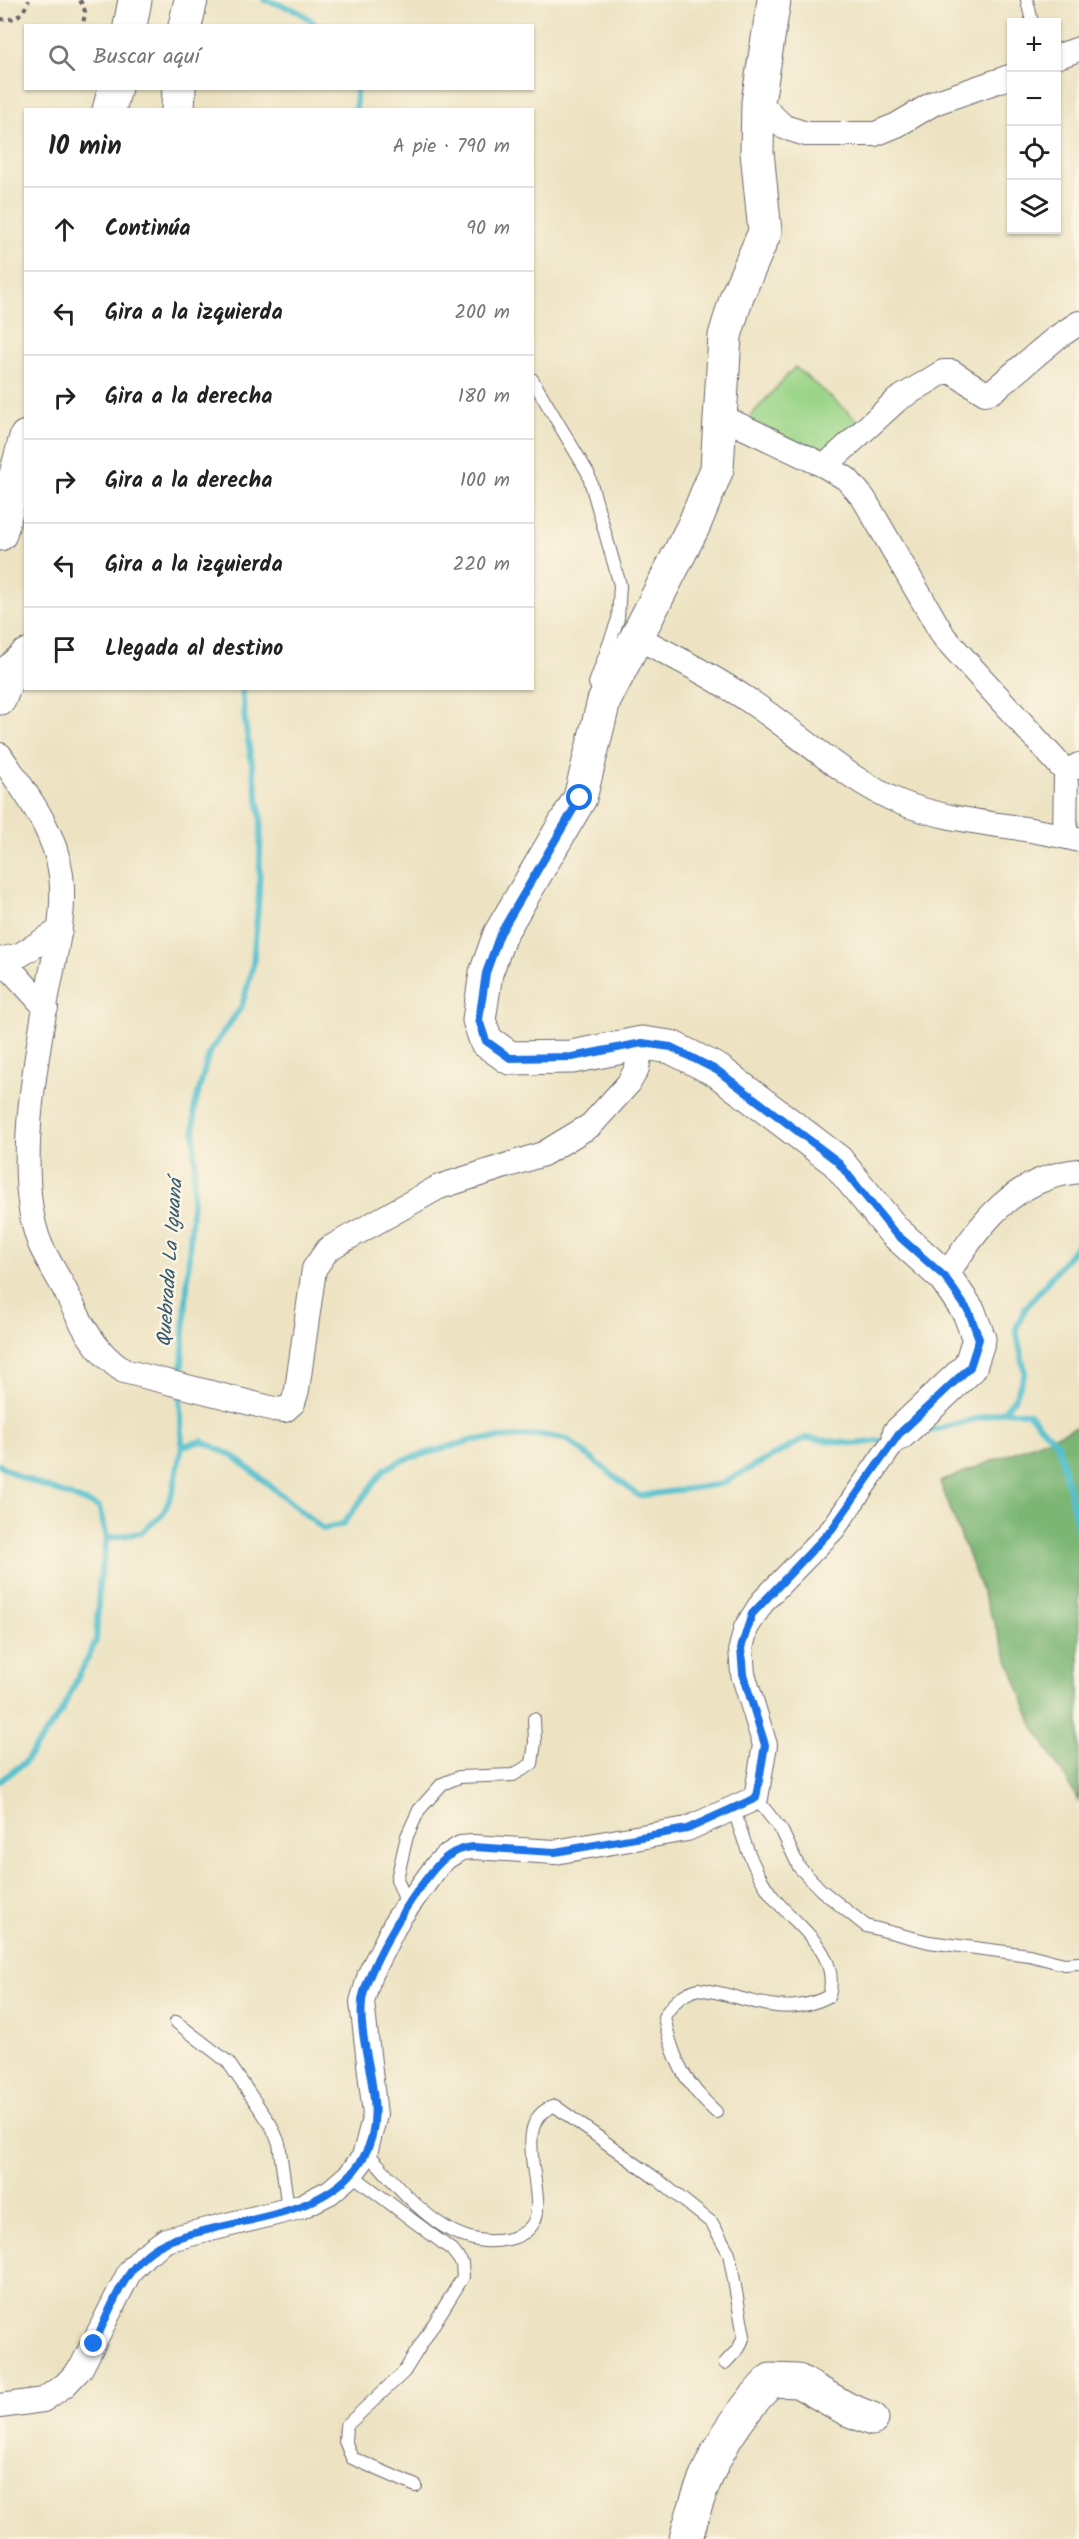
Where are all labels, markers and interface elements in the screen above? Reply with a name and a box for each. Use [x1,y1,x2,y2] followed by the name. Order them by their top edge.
[1007,18,1061,234] map controls
[1007,18,1061,72] button: +
[24,24,534,90] search box
[93,40,200,75] text: Buscar aquí
[45,41,78,74] icon: search
[1007,72,1061,126] button: −
[48,126,122,168] text: 10 min
[1007,126,1061,180] button: locate
[393,131,510,163] text: A pie · 790 m
[1007,180,1061,234] button: layers
[105,212,190,247] text: Continúa
[48,213,81,246] icon: ahead
[466,213,510,245] text: 90 m
[105,296,283,331] text: Gira a la izquierda
[48,297,81,330] icon: left
[454,297,510,329] text: 200 m
[105,380,272,415] text: Gira a la derecha
[48,381,81,414] icon: right
[458,381,510,413] text: 180 m
[105,464,272,499] text: Gira a la derecha
[48,465,81,498] icon: right
[460,465,510,497] text: 100 m
[105,548,283,583] text: Gira a la izquierda
[48,549,81,582] icon: left
[453,549,510,581] text: 220 m
[105,632,283,667] text: Llegada al destino
[48,633,81,666] icon: arrive
[566,784,592,810] route start
[149,1172,193,1348] water label: Quebrada La Iguaná
[80,2330,106,2356] route end

